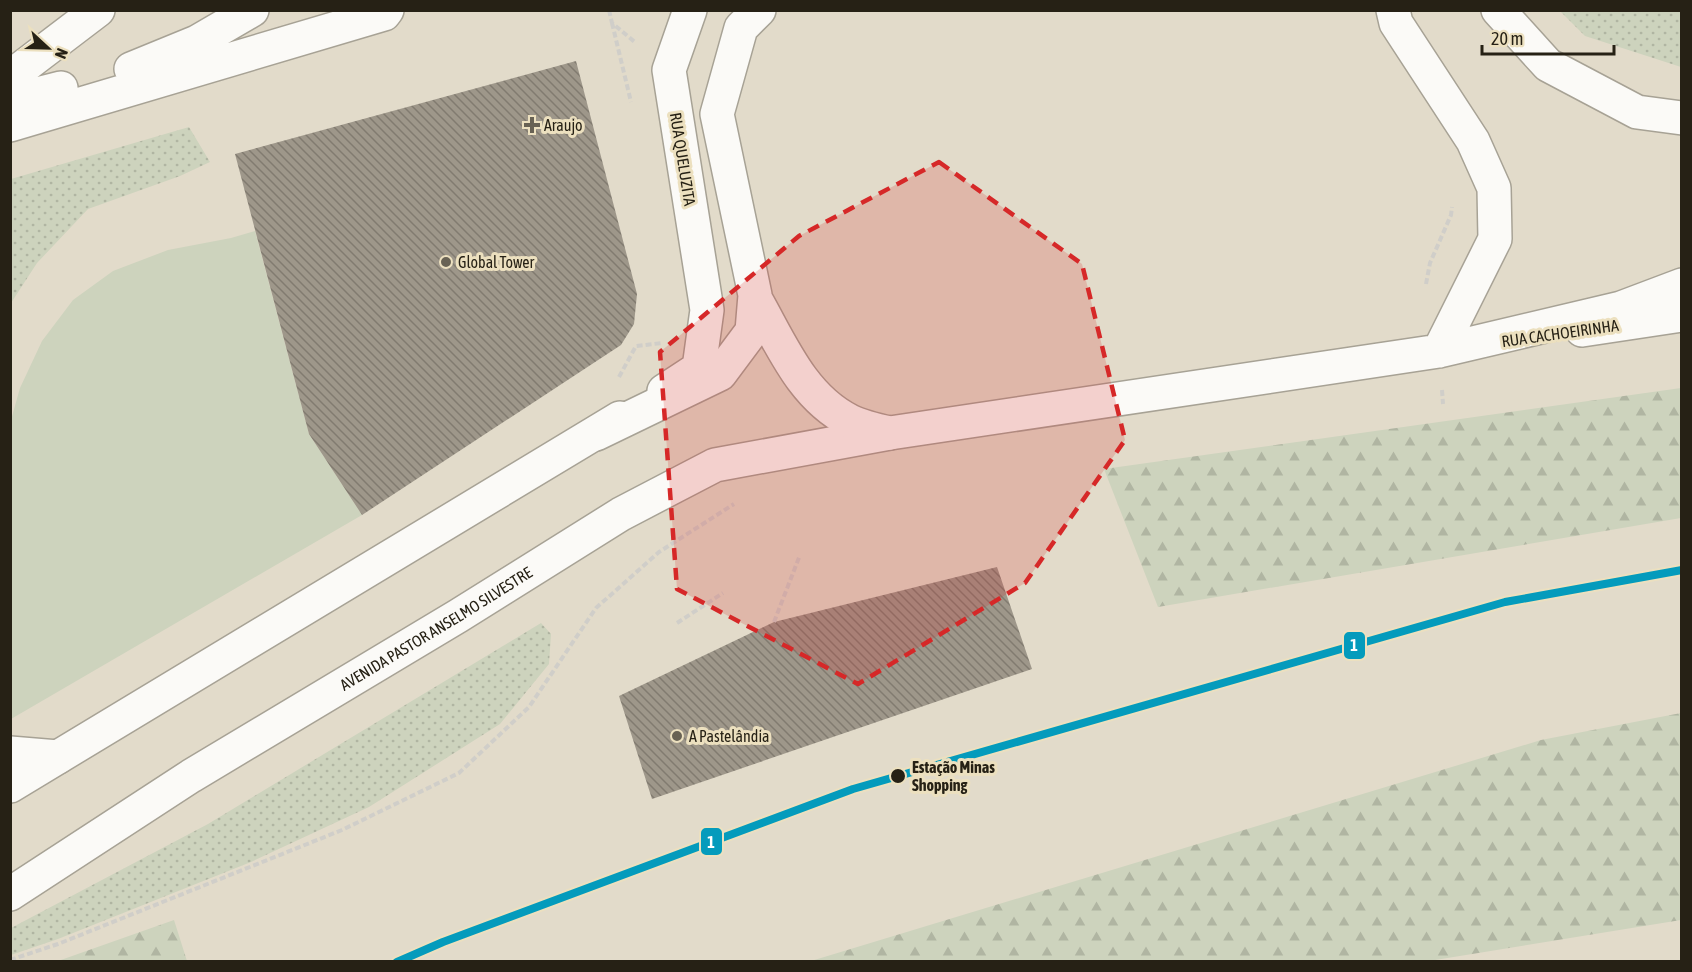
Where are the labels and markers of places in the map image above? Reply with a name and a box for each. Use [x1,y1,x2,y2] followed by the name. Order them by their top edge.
[544,116,583,135] place label: Araujo
[525,118,539,132] marker: Araujo
[458,253,535,271] place label: Global Tower
[439,255,453,269] marker: Global Tower
[689,727,770,745] place label: A Pastelândia
[670,729,684,743] marker: A Pastelândia
[912,758,995,794] place label: Estação Minas Shopping
[889,767,907,785] marker: Estação Minas Shopping

